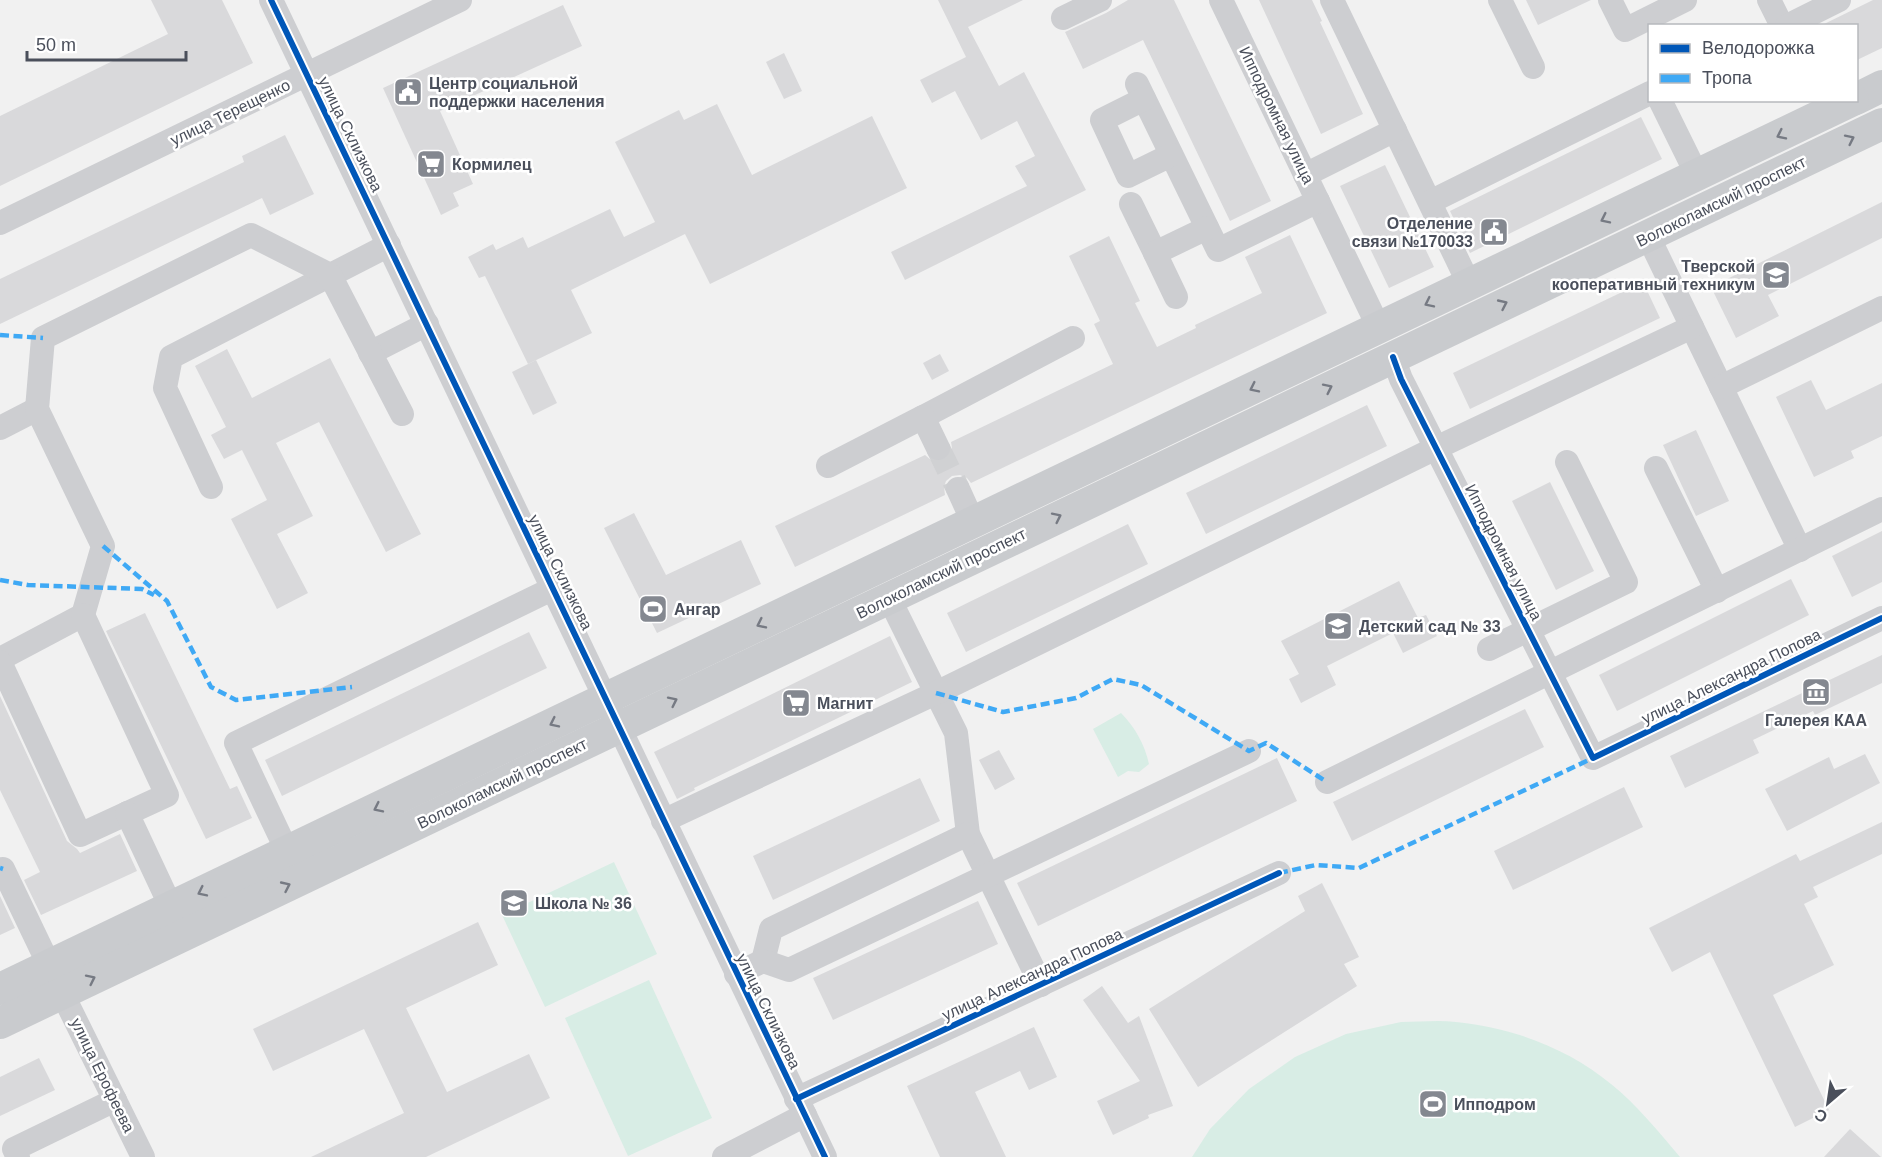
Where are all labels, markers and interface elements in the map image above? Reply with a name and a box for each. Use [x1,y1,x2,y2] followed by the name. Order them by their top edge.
[27,24,186,62] scale bar
[1648,24,1858,102] legend
[36,35,76,55] text: 50 m
[1702,38,1815,58] text: Велодорожка
[1236,44,1317,187] street label: Ипподромная улица
[1702,68,1753,88] text: Тропа
[315,74,386,195] street label: улица Склизкова
[429,75,605,110] place label: Центр социальной поддержки населения
[168,76,293,149] street label: улица Терещенко
[392,76,424,108] public building icon: Центр социальной поддержки населения
[1777,127,1788,139] one-way arrow
[1843,135,1854,147] one-way arrow
[415,148,447,180] supermarket icon: Кормилец
[1634,153,1809,250] street label: Волоколамский проспект
[452,156,532,173] place label: Кормилец
[1601,212,1612,224] one-way arrow
[1352,215,1473,250] place label: Отделение связи №170033
[1478,216,1510,248] public building icon: Отделение связи №170033
[1552,258,1755,293] place label: Тверской кооперативный техникум
[1760,259,1792,291] school or university icon: Тверской кооперативный техникум
[1425,296,1436,308] one-way arrow
[1497,300,1508,312] one-way arrow
[1249,380,1260,392] one-way arrow
[1321,384,1332,396] one-way arrow
[1462,481,1545,623] street label: Ипподромная улица
[525,512,596,633] street label: улица Склизкова
[1051,513,1062,525] one-way arrow
[854,525,1029,622] street label: Волоколамский проспект
[637,593,669,625] sports icon: Ангар
[674,601,721,618] place label: Ангар
[1322,610,1354,642] school or university icon: Детский сад № 33
[756,617,767,628] one-way arrow
[1359,618,1501,635] place label: Детский сад № 33
[1639,626,1824,727] street label: улица Александра Попова
[1800,676,1832,708] museum icon: Галерея КАА
[780,687,812,719] supermarket icon: Магнит
[817,695,874,712] place label: Магнит
[666,697,677,709] one-way arrow
[1765,712,1867,729] place label: Галерея КАА
[549,716,560,728] one-way arrow
[415,735,590,832] street label: Волоколамский проспект
[373,800,384,812] one-way arrow
[279,882,290,894] one-way arrow
[198,884,209,896] one-way arrow
[498,887,530,919] school or university icon: Школа № 36
[535,895,632,912] place label: Школа № 36
[939,925,1125,1024] street label: улица Александра Попова
[733,951,804,1072] street label: улица Склизкова
[84,975,95,987] one-way arrow
[67,1015,138,1135] street label: улица Ерофеева
[1798,1073,1858,1133] north arrow
[1417,1088,1449,1120] sports icon: Ипподром
[1454,1096,1536,1113] place label: Ипподром
[1811,1105,1830,1126] text: С

